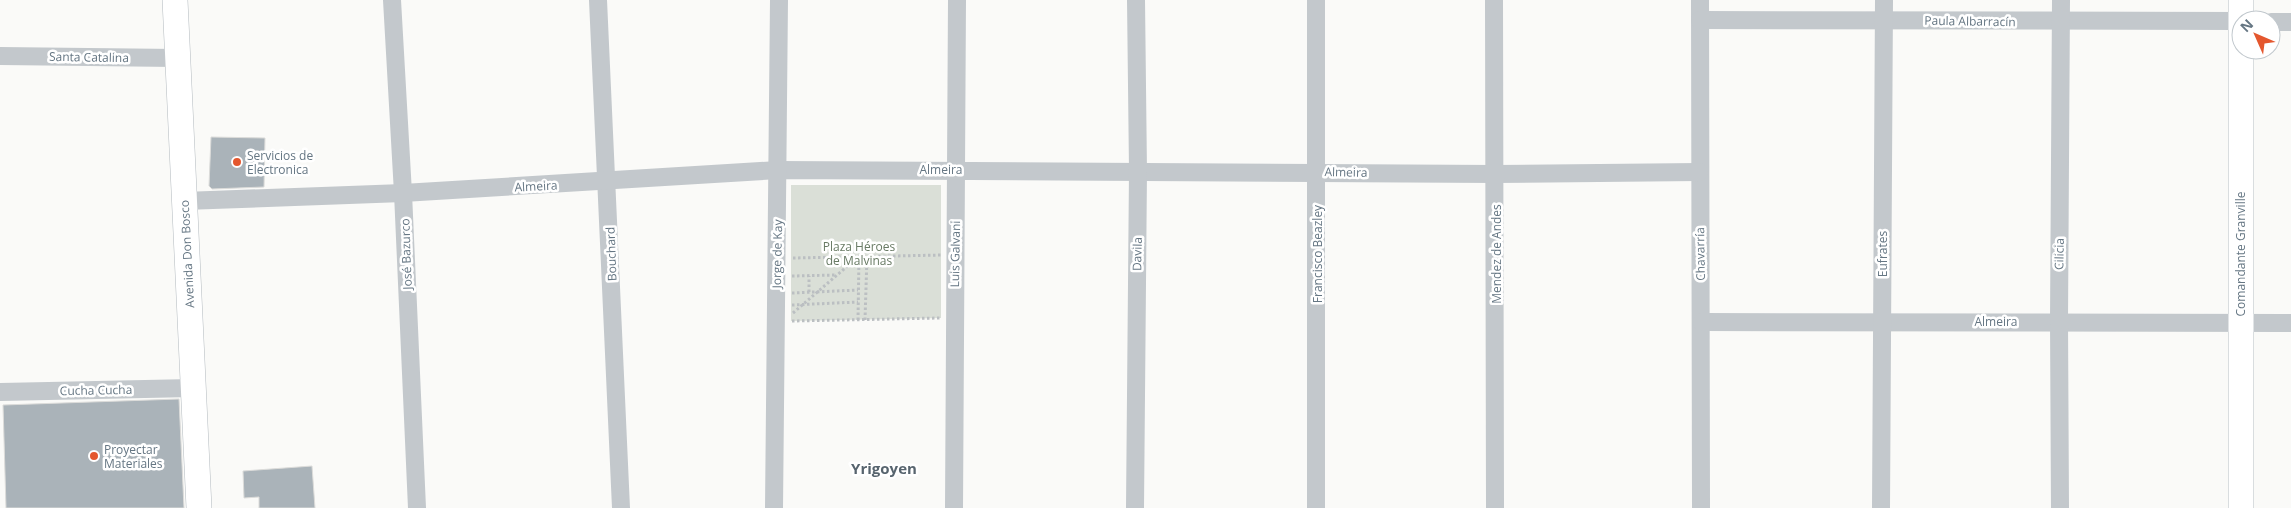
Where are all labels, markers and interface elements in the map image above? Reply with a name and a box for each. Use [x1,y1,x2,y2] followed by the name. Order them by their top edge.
[2231,10,2281,60] north arrow
[1924,12,2016,30] street label: Paula Albarracín
[2236,15,2257,36] text: N
[49,48,129,66] street label: Santa Catalina
[247,147,313,178] place label: Servicios de Electronica
[231,156,243,168] marker: Servicios de Electronica
[919,161,963,178] street label: Almeira
[1324,163,1368,181] street label: Almeira
[514,176,558,196] street label: Almeira
[2232,191,2249,316] street label: Comandante Granville
[176,200,198,308] street label: Avenida Don Bosco
[1309,204,1326,303] street label: Francisco Beazley
[1488,204,1505,304] street label: Mendez de Andes
[396,218,416,291] street label: José Bazurco
[768,218,786,290] street label: Jorge de Kay
[946,220,964,288] street label: Luis Galvani
[602,227,620,281] street label: Bouchard
[1691,227,1709,281] street label: Chavarría
[1874,231,1891,277] street label: Eufrates
[1128,237,1146,271] street label: Davila
[823,238,896,269] park label: Plaza Héroes de Malvinas
[2050,238,2068,270] street label: Cilicia
[1974,313,2018,330] street label: Almeira
[60,381,132,399] street label: Cucha Cucha
[104,441,163,472] place label: Proyectar Materiales
[88,450,100,462] marker: Proyectar Materiales
[851,458,917,478] district label: Yrigoyen

